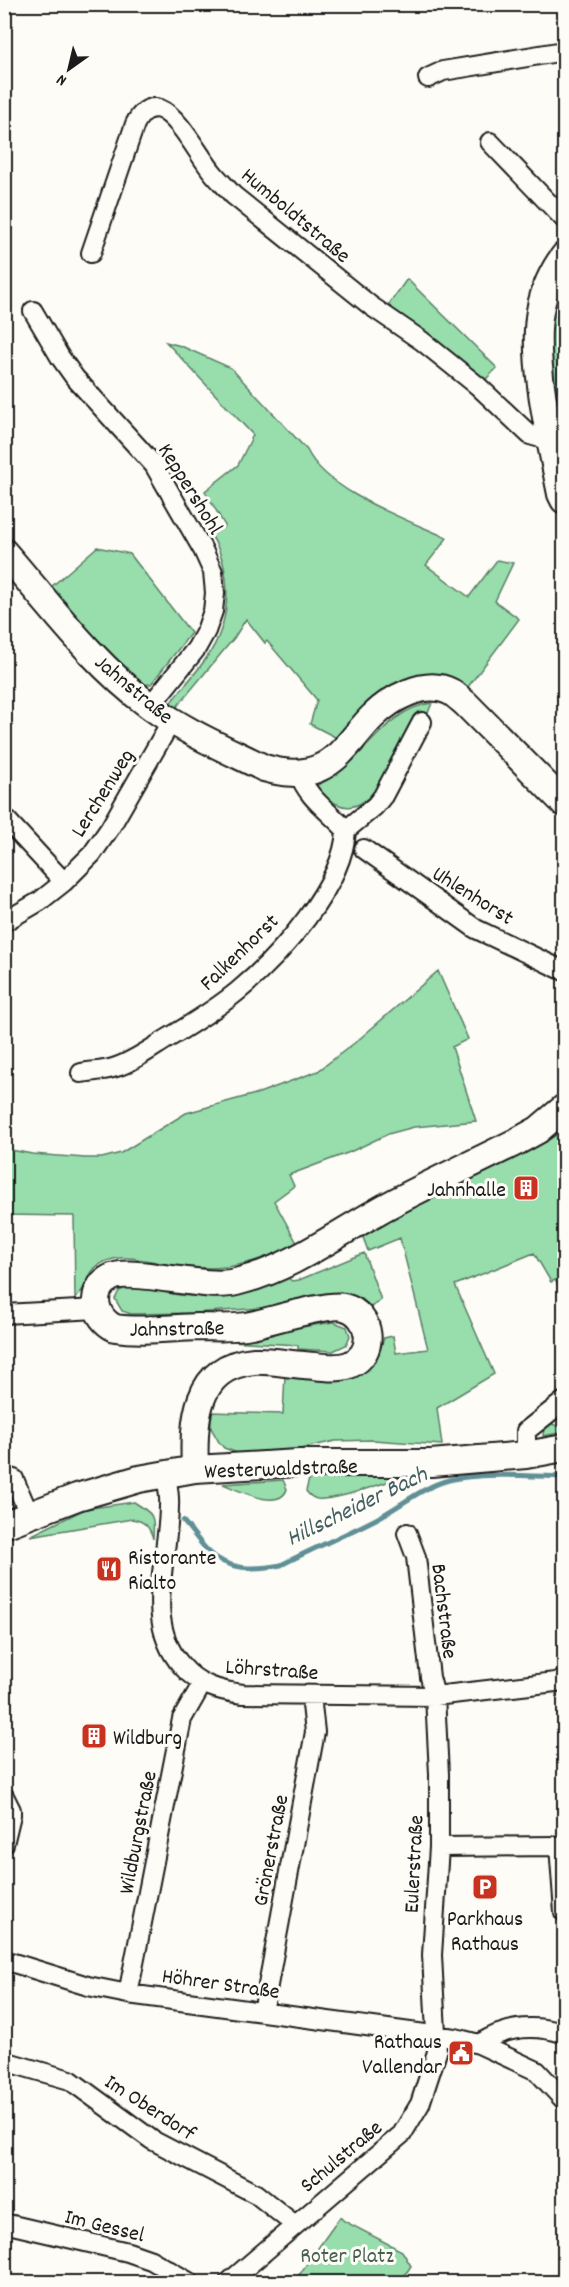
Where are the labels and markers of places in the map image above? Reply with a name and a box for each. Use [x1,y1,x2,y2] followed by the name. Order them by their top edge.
[511,1173,541,1203] building icon: Jahnhalle
[427,1176,506,1207] place label: Jahnhalle
[128,1544,216,1600] place label: Ristorante Rialto
[94,1554,124,1584] restaurant icon: Ristorante Rialto
[79,1721,109,1751] building icon: Wildburg
[113,1724,182,1755] place label: Wildburg
[470,1872,500,1902] parking icon: Parkhaus Rathaus
[447,1905,523,1961] place label: Parkhaus Rathaus
[362,2028,443,2084] place label: Rathaus Vallendar
[446,2038,476,2068] public building icon: Rathaus Vallendar

